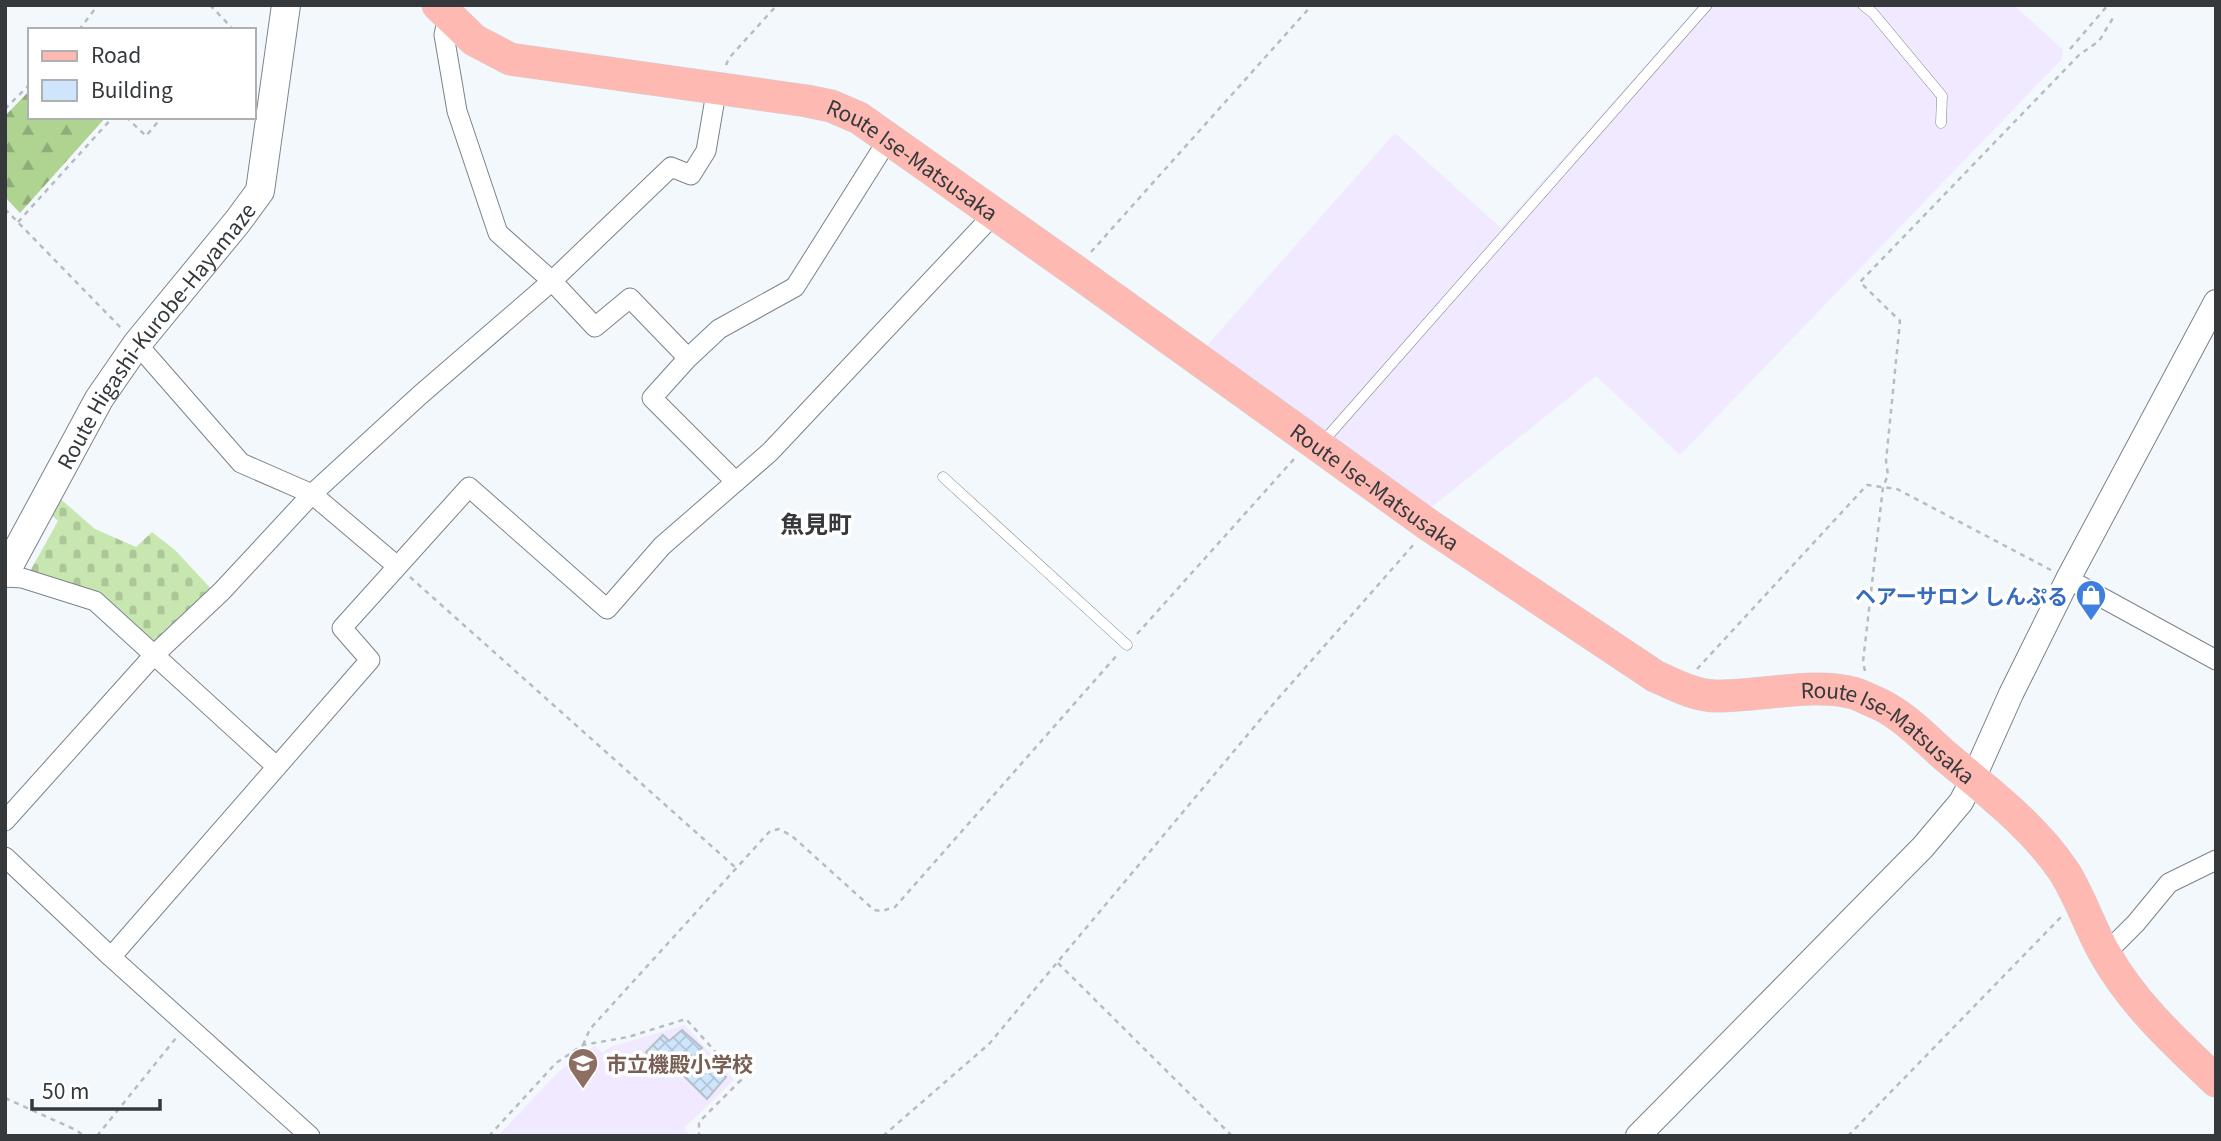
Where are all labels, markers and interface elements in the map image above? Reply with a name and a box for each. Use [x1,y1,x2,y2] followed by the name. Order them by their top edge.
[28,28,256,119] legend
[91,39,141,69] text: Road
[91,74,173,104] text: Building
[822,91,1005,227] street label: Route Ise-Matsusaka
[49,196,262,474] street label: Route Higashi-Kurobe-Hayamaze
[1285,416,1466,557] street label: Route Ise-Matsusaka
[780,505,852,540] district label: 魚見町
[2074,578,2108,622] shop icon: ヘアーサロン しんぷる
[1855,580,2068,610] place label: ヘアーサロン しんぷる
[1800,674,1982,790] street label: Route Ise-Matsusaka
[566,1046,600,1090] school or university icon: 市立機殿小学校
[606,1048,753,1078] place label: 市立機殿小学校
[32,1068,159,1112] scale bar
[42,1075,89,1105] text: 50 m

